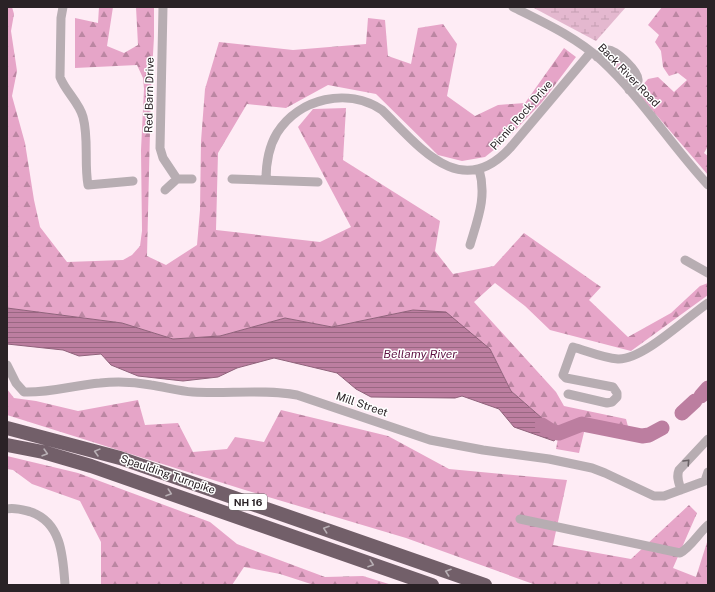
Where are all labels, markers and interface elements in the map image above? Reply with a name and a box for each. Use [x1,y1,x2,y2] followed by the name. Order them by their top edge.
[596,41,662,109] street label: Back River Road
[142,57,156,133] street label: Red Barn Drive
[488,78,554,152] street label: Picnic Rock Drive
[383,347,457,361] water label: Bellamy River
[335,390,389,418] street label: Mill Street
[41,448,48,457] one-way arrow
[93,448,100,456] one-way arrow
[119,452,217,496] street label: Spaulding Turnpike
[682,459,689,467] one-way arrow
[165,489,172,497] one-way arrow
[229,494,267,510] road number: NH 16
[322,526,329,534] one-way arrow
[367,559,374,567] one-way arrow
[445,568,452,577] one-way arrow

